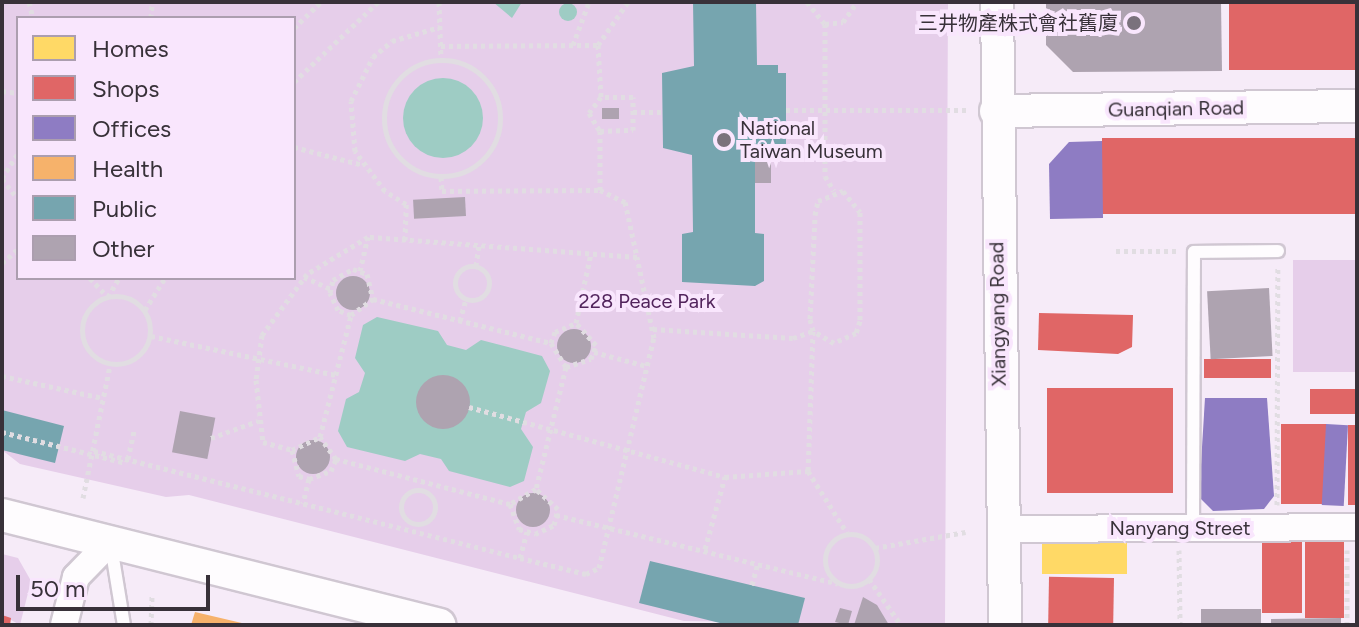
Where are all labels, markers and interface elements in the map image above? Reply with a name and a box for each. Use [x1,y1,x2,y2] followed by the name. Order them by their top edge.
[918,11,1118,35] place label: 三井物產株式會社舊廈
[1125,14,1143,32] marker: 三井物產株式會社舊廈
[16,16,296,280] legend
[92,34,169,63] text: Homes
[92,74,159,103] text: Shops
[1108,96,1244,122] street label: Guanqian Road
[92,114,171,143] text: Offices
[740,116,883,163] place label: National Taiwan Museum
[715,131,733,149] marker: National Taiwan Museum
[92,154,163,183] text: Health
[92,194,157,223] text: Public
[92,234,154,263] text: Other
[985,242,1011,386] street label: Xiangyang Road
[579,289,715,313] park label: 228 Peace Park
[1109,516,1251,540] street label: Nanyang Street
[20,559,214,609] scale bar
[30,574,86,603] text: 50 m

